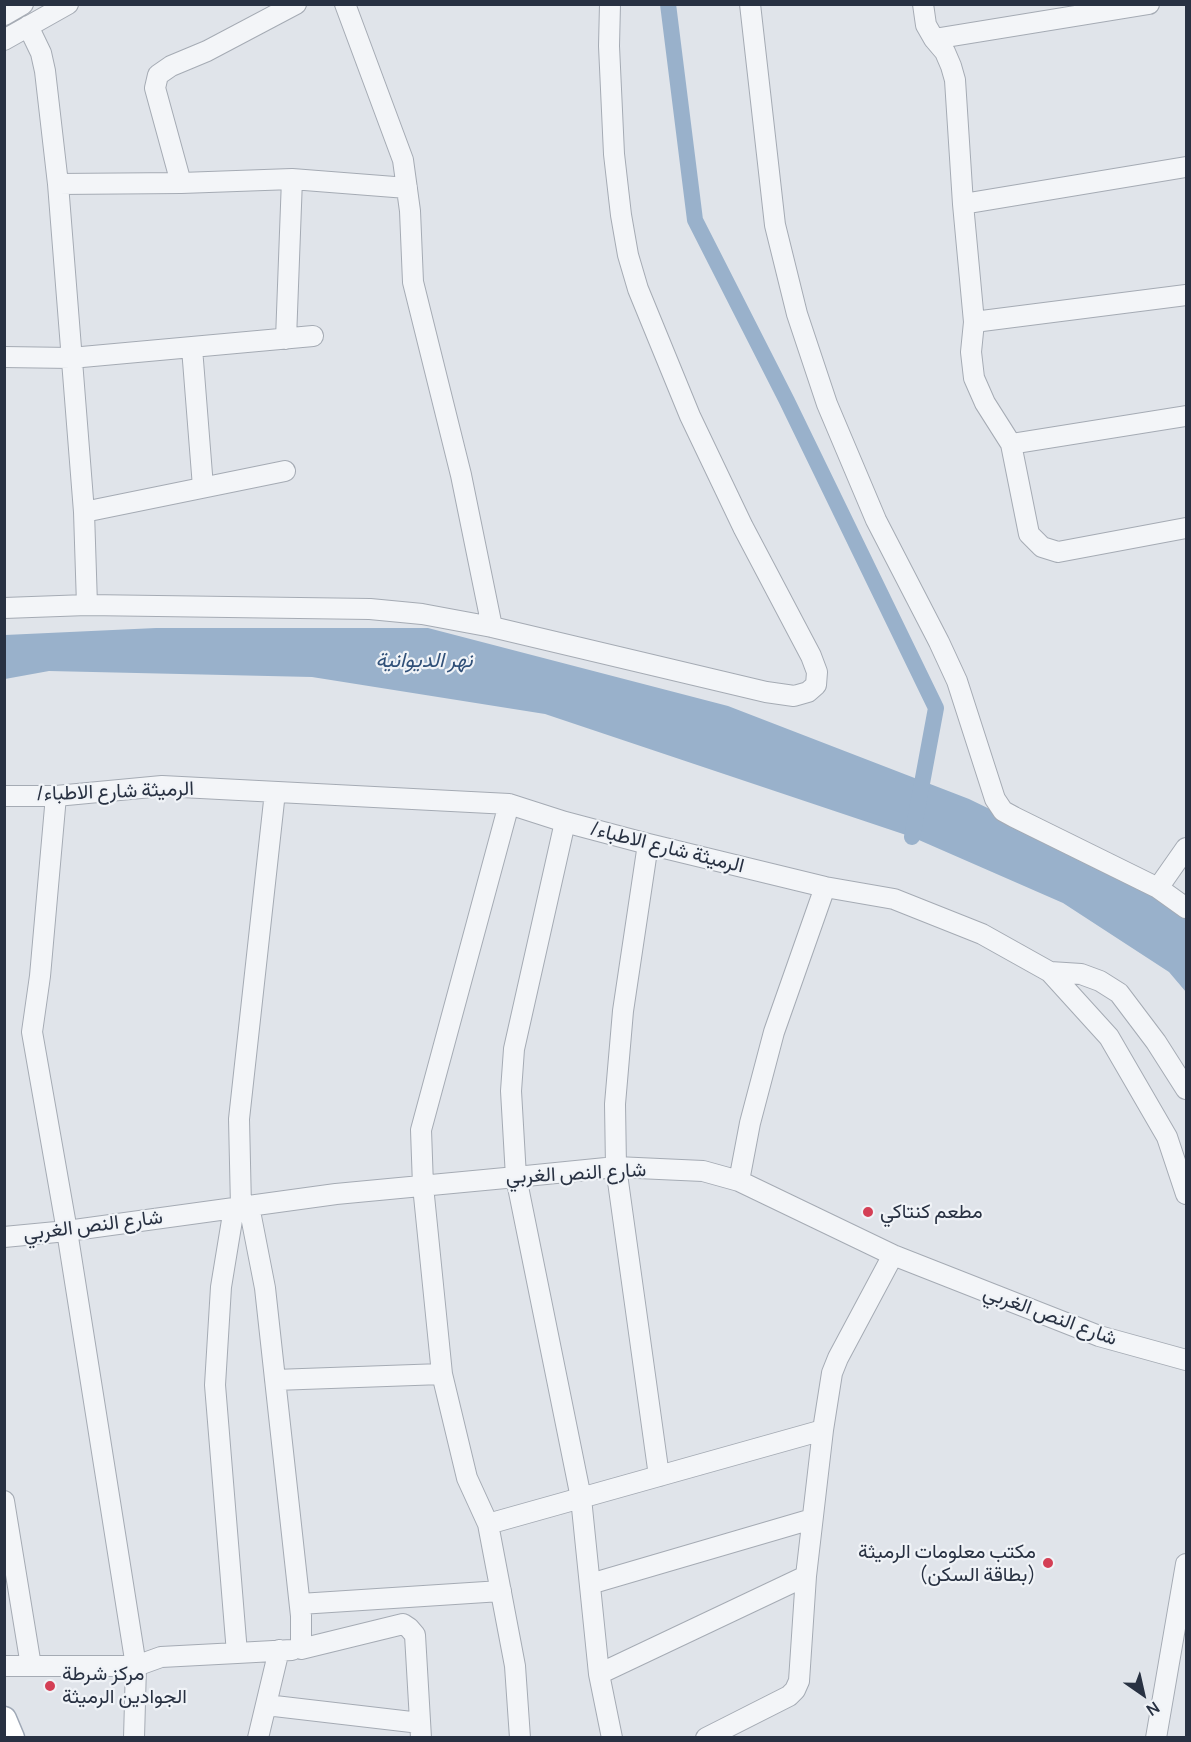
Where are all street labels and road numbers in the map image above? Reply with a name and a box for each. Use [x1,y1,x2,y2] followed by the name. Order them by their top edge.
[36,777,194,807] street label: /الرميثة شارع الاطباء
[588,817,746,879] street label: /الرميثة شارع الاطباء
[505,1158,647,1190] street label: شارع النص الغربي
[22,1206,164,1246] street label: شارع النص الغربي
[980,1281,1120,1351] street label: شارع النص الغربي

